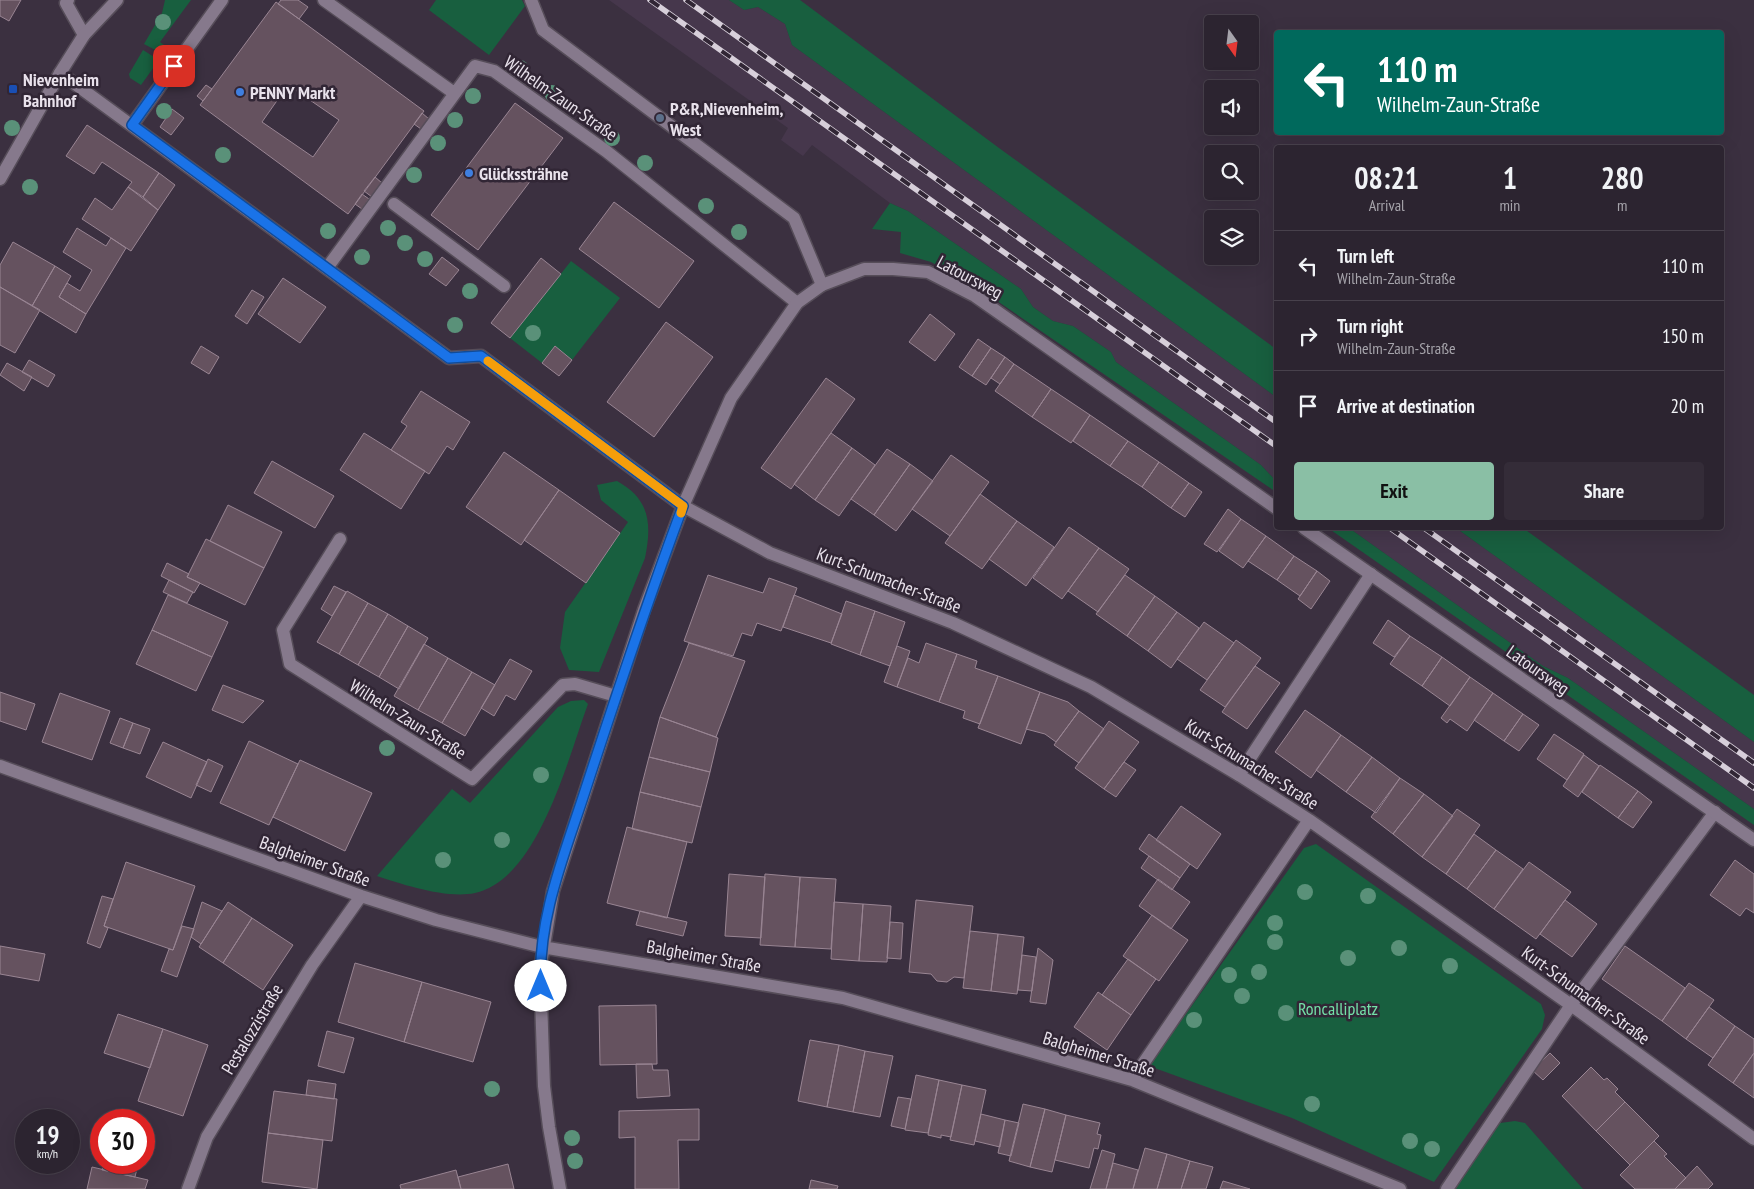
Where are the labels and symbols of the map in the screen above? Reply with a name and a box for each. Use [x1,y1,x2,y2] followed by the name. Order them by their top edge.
[1204,15,1259,70] north arrow
[153,45,195,87] pin
[500,50,622,146] street label: Wilhelm-Zaun-Straße
[23,68,99,112] place label: Nievenheim Bahnhof
[250,81,336,104] place label: PENNY Markt
[7,83,19,95] marker: Nievenheim Bahnhof
[234,86,246,98] marker: PENNY Markt
[669,97,784,141] place label: P&R,Nievenheim, West
[654,112,666,124] marker: P&R,Nievenheim, West
[479,162,569,185] place label: Glückssträhne
[463,167,475,179] marker: Glückssträhne
[933,250,1007,304] street label: Latoursweg
[813,542,965,618] street label: Kurt-Schumacher-Straße
[1502,640,1574,700] street label: Latoursweg
[345,674,471,764] street label: Wilhelm-Zaun-Straße
[1181,714,1323,814] street label: Kurt-Schumacher-Straße
[257,830,373,892] street label: Balgheimer Straße
[645,935,763,977] street label: Balgheimer Straße
[1517,941,1655,1049] street label: Kurt-Schumacher-Straße
[514,959,566,1011] position arrow
[216,980,288,1078] street label: Pestalozzistraße
[1298,997,1378,1020] park label: Roncalliplatz
[1040,1026,1158,1082] street label: Balgheimer Straße
[90,1109,155,1174] speed limit sign: 30

